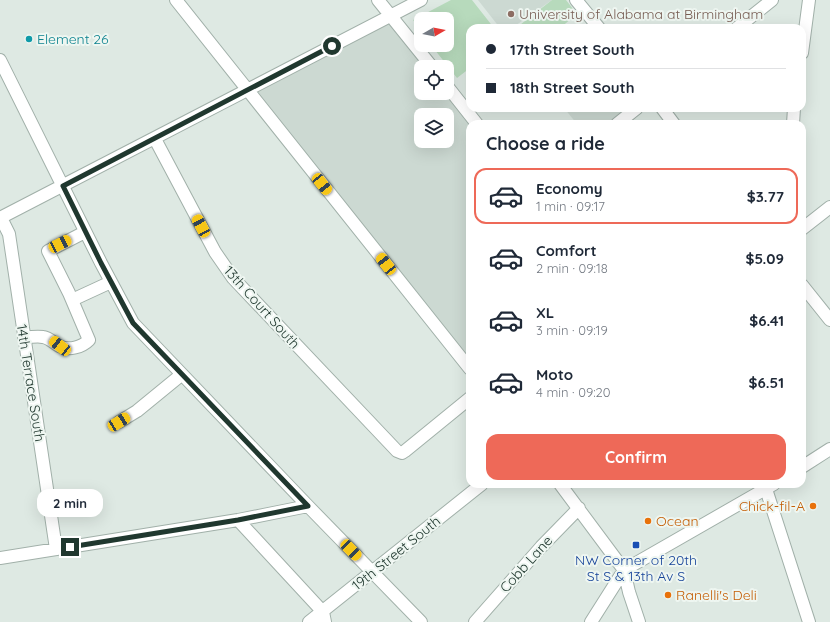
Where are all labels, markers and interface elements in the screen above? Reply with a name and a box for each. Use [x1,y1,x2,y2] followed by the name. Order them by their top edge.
[519,5,763,23] place label: University of Alabama at Birmingham
[506,9,516,19] marker: University of Alabama at Birmingham
[414,12,454,52] north arrow
[414,12,454,148] map controls
[37,30,109,48] place label: Element 26
[24,34,34,44] marker: Element 26
[323,37,341,55] route start
[510,40,635,59] text: 17th Street South
[414,60,454,100] button: locate
[510,78,635,97] text: 18th Street South
[414,108,454,148] button: layers
[486,132,605,155] text: Choose a ride
[310,171,334,197] car
[488,178,524,214] icon: car
[536,179,603,198] text: Economy
[747,187,784,206] text: $3.77
[536,198,605,214] text: 1 min · 09:17
[190,213,212,239] car
[47,233,73,255] car
[488,240,524,276] icon: car
[536,241,597,260] text: Comfort
[746,249,784,268] text: $5.09
[374,251,398,277] car
[536,260,608,276] text: 2 min · 09:18
[220,262,304,352] street label: 13th Court South
[488,302,524,338] icon: car
[536,303,554,322] text: XL
[749,311,784,330] text: $6.41
[536,322,608,338] text: 3 min · 09:19
[13,323,49,443] street label: 14th Terrace South
[47,334,73,358] car
[488,364,524,400] icon: car
[536,365,573,384] text: Moto
[749,373,784,392] text: $6.51
[536,384,611,400] text: 4 min · 09:20
[106,411,132,433] car
[486,434,786,480] button: Confirm
[37,489,103,517] callout: 2 min
[53,495,87,511] text: 2 min
[739,497,805,515] place label: Chick-fil-A
[808,501,818,511] marker: Chick-fil-A
[348,512,444,594] street label: 19th Street South
[656,512,699,530] place label: Ocean
[643,516,653,526] marker: Ocean
[496,532,556,596] street label: Cobb Lane
[338,537,364,563] car
[61,538,79,556] route end
[631,540,641,550] marker: NW Corner of 20th St S & 13th Av S
[575,551,697,585] place label: NW Corner of 20th St S & 13th Av S
[676,586,757,604] place label: Ranelli's Deli
[663,590,673,600] marker: Ranelli's Deli

